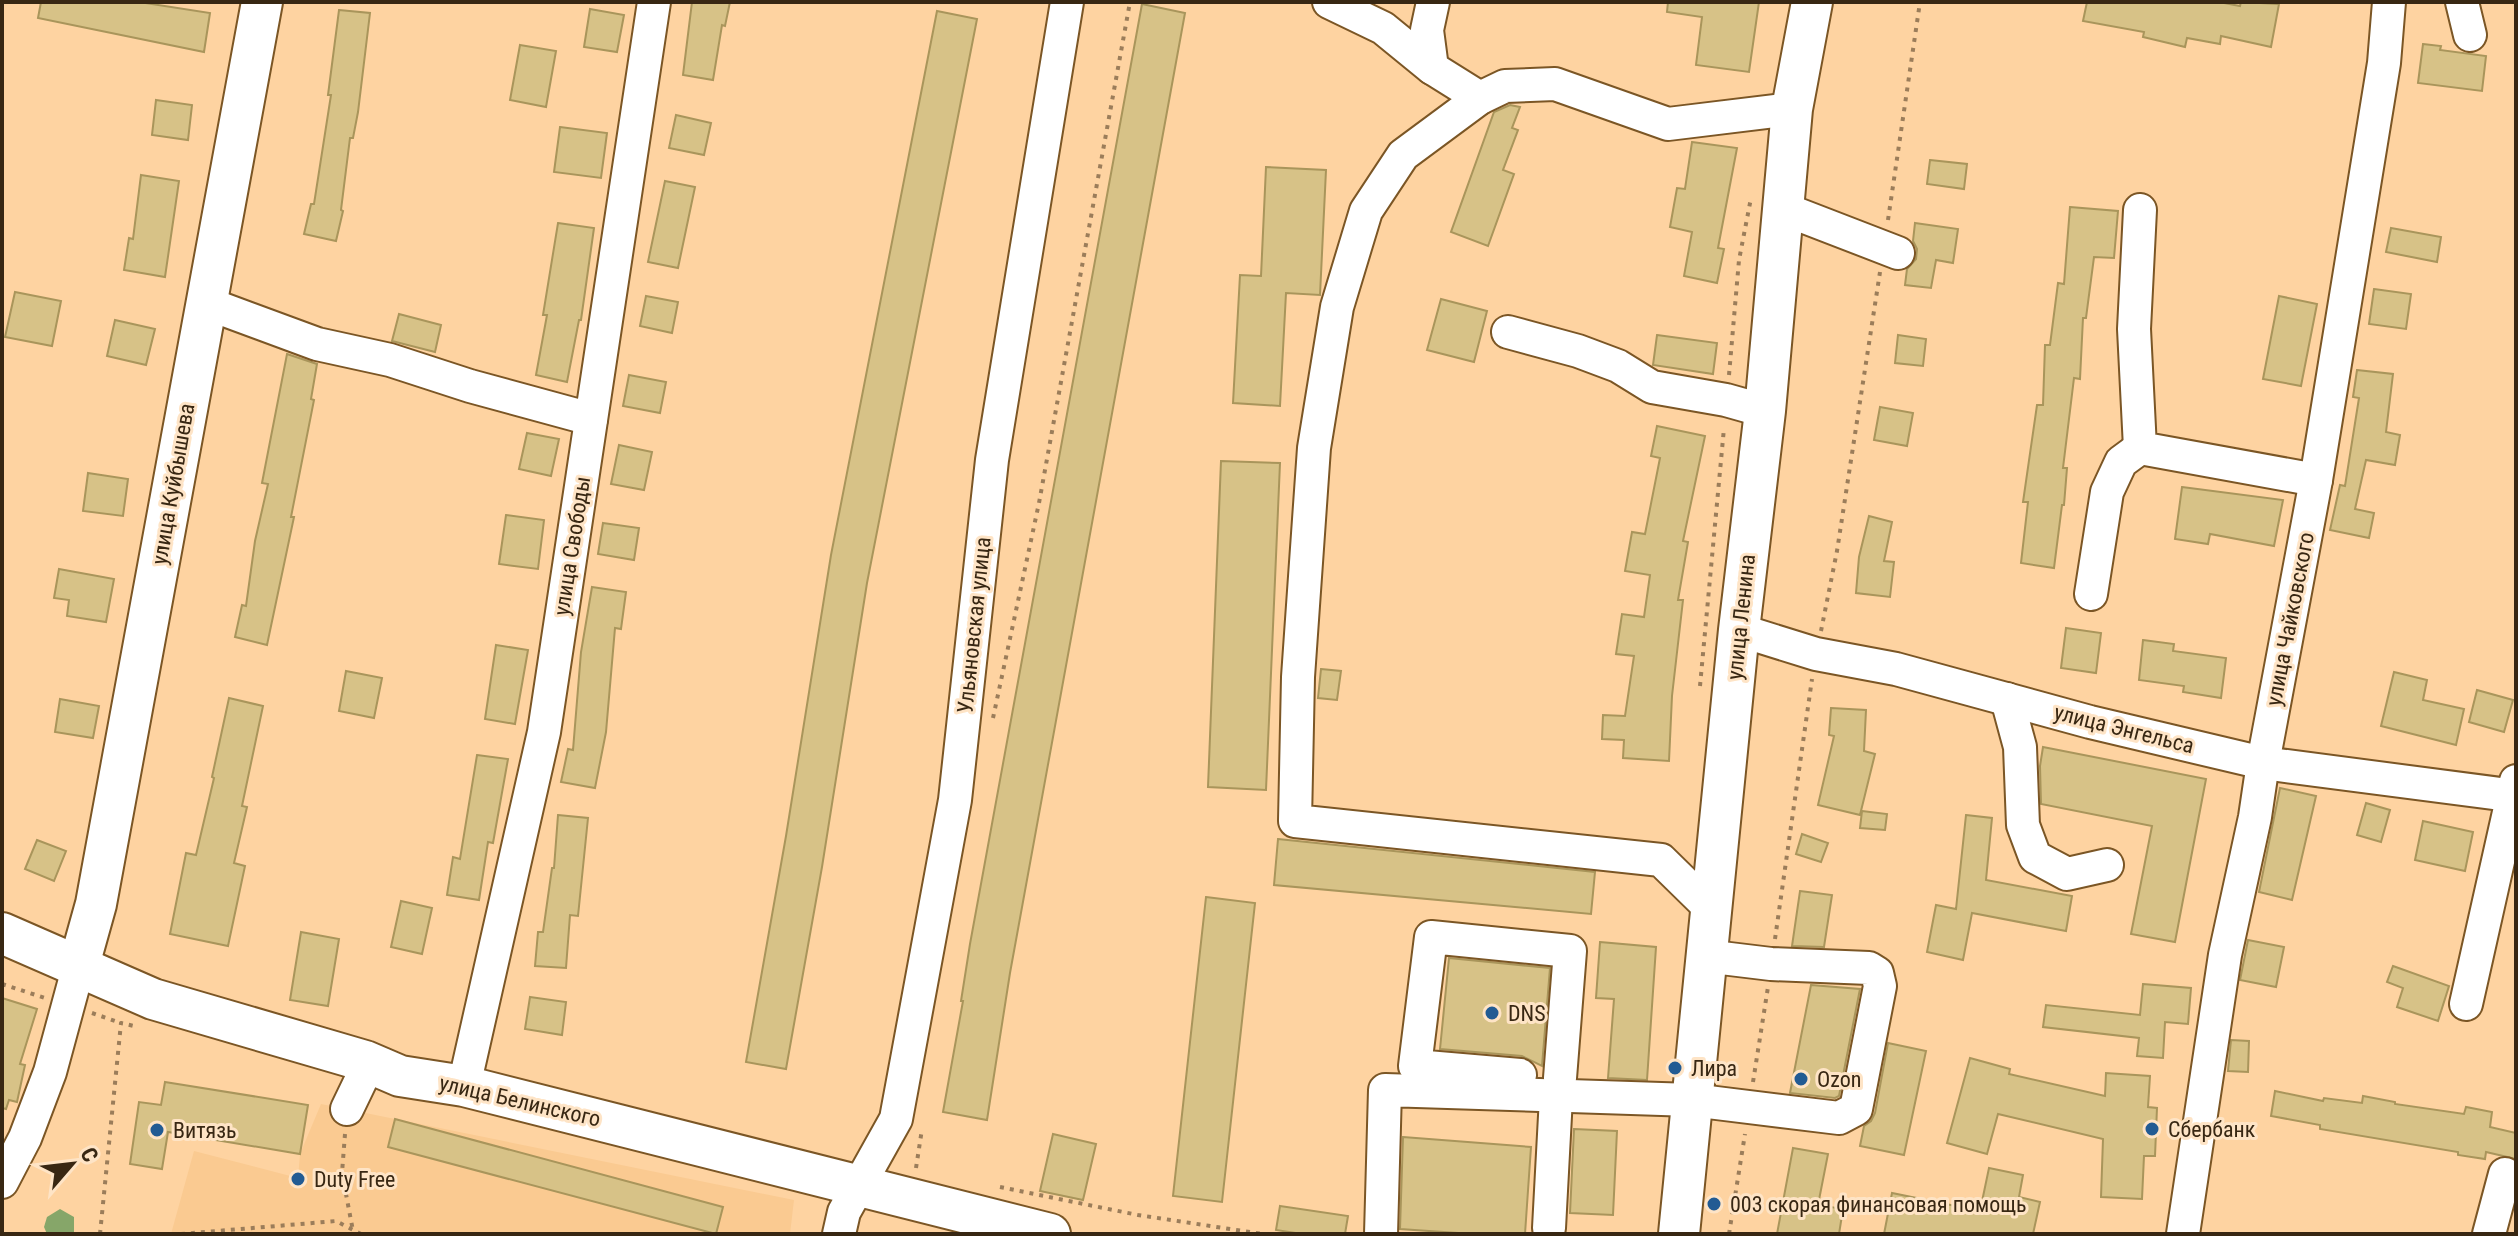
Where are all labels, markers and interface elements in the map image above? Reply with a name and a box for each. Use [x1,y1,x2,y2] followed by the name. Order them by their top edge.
[146,401,200,567] street label: улица Куйбышева
[549,475,595,617] street label: улица Свободы
[2261,530,2319,708] street label: улица Чайковского
[952,536,996,714] street label: Ульяновская улица
[1722,553,1760,681] street label: улица Ленина
[2052,700,2196,758] street label: улица Энгельса
[1508,1001,1546,1026] place label: DNS
[1483,1004,1501,1022] marker: DNS
[1691,1056,1737,1081] place label: Лира
[1666,1059,1684,1077] marker: Лира
[1817,1067,1861,1092] place label: Ozon
[437,1070,603,1132] street label: улица Белинского
[1792,1070,1810,1088] marker: Ozon
[2168,1117,2256,1142] place label: Сбербанк
[173,1118,237,1143] place label: Витязь
[2143,1120,2161,1138] marker: Сбербанк
[148,1121,166,1139] marker: Витязь
[32,1124,112,1204] north arrow
[75,1143,103,1166] text: С
[314,1167,395,1192] place label: Duty Free
[289,1170,307,1188] marker: Duty Free
[1730,1192,2027,1217] place label: 003 скорая финансовая помощь
[1705,1195,1723,1213] marker: 003 скорая финансовая помощь

